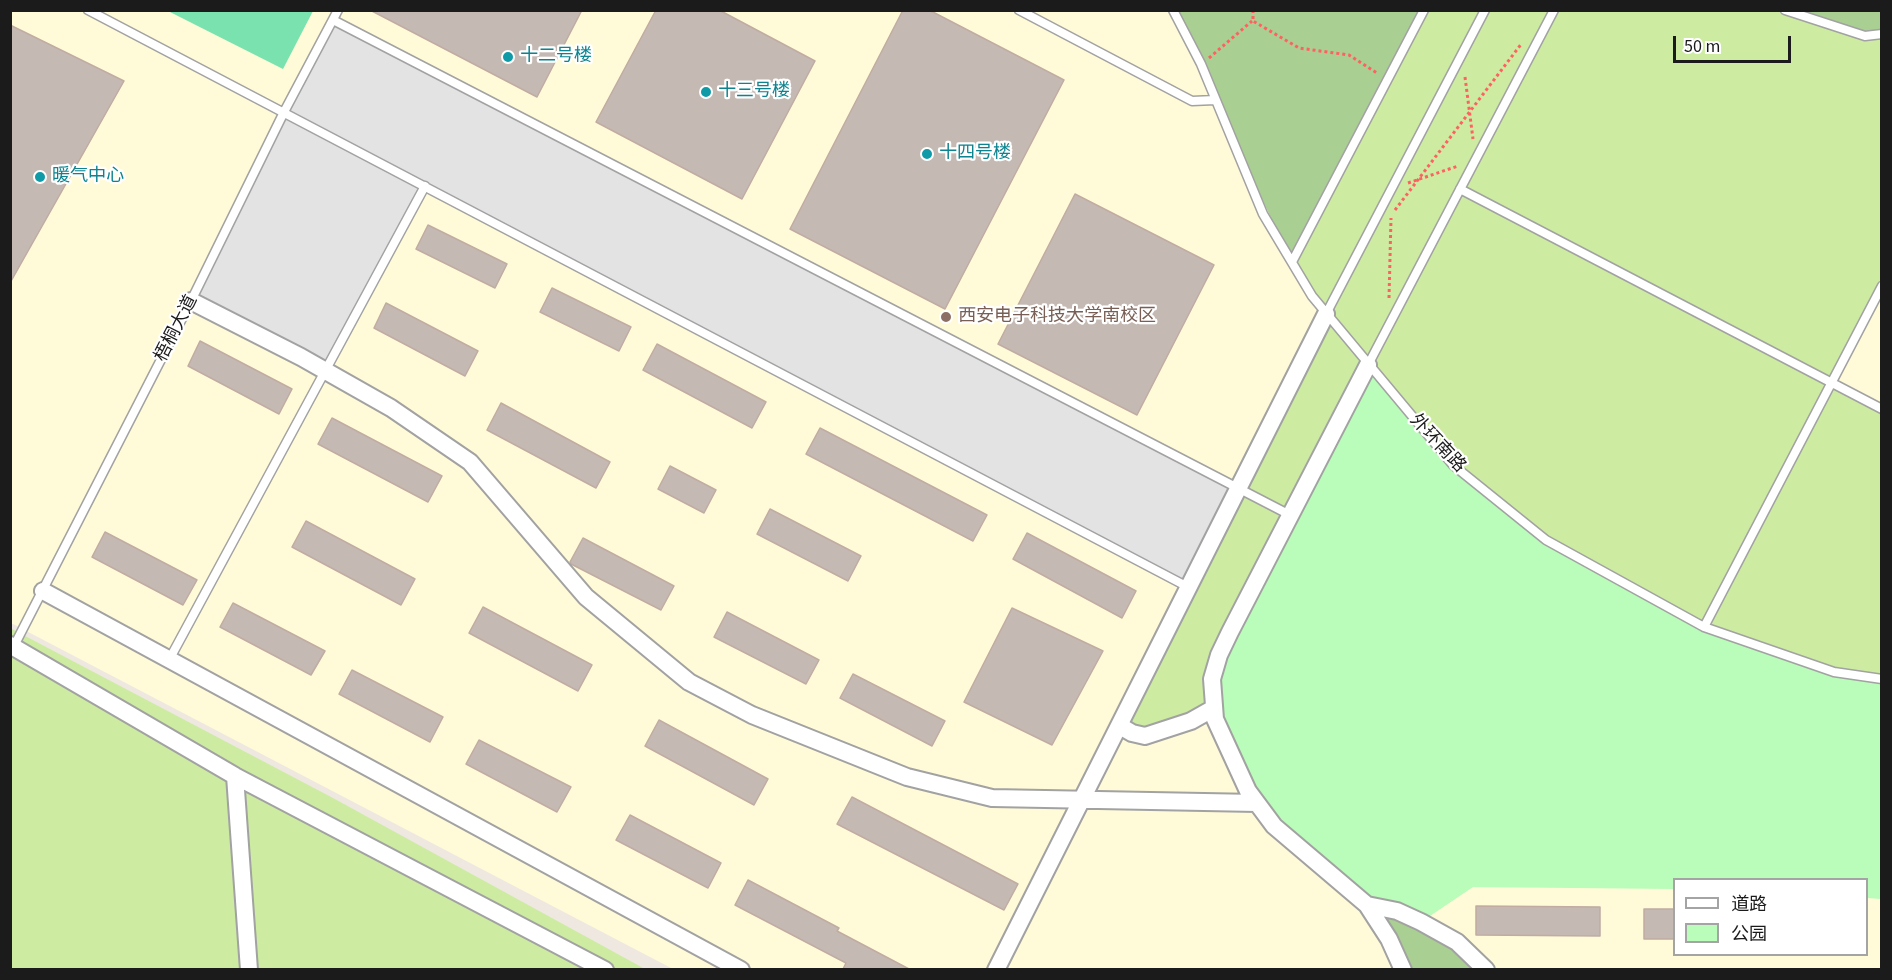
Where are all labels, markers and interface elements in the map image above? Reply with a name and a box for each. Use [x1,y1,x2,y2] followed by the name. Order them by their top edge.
[1676,24,1794,62] scale bar
[1684,34,1720,59] text: 50 m
[520,46,592,68] place label: 十二号楼
[501,50,515,64] marker: 十二号楼
[718,81,790,103] place label: 十三号楼
[699,85,713,99] marker: 十三号楼
[939,143,1011,165] place label: 十四号楼
[920,147,934,161] marker: 十四号楼
[52,166,124,188] place label: 暖气中心
[33,170,47,184] marker: 暖气中心
[151,292,203,366] street label: 梧桐大道
[958,306,1156,328] place label: 西安电子科技大学南校区
[939,310,953,324] marker: 西安电子科技大学南校区
[1405,410,1469,478] street label: 外环南路
[1673,878,1868,956] legend
[1731,892,1767,917] text: 道路
[1731,922,1767,947] text: 公园

